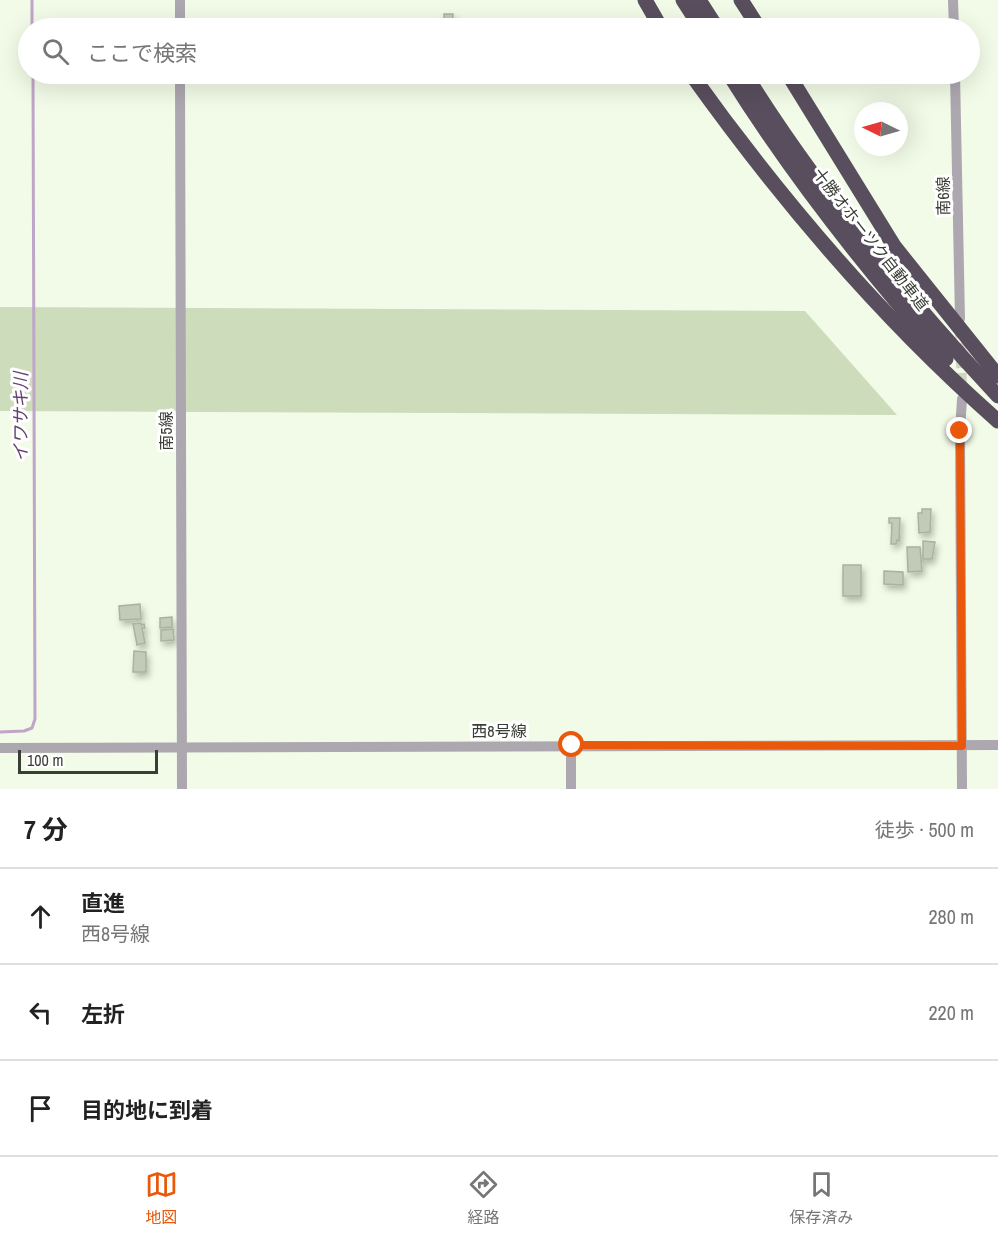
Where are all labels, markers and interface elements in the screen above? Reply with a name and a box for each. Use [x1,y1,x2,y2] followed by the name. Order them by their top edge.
[18,18,980,84] search box
[39,35,72,68] icon: search
[87,38,197,68] text: ここで検索
[854,102,908,156] north arrow
[808,163,934,315] street label: 十勝オホーツク自動車道
[932,176,954,216] street label: 南6線
[8,370,33,462] water label: イワサキ川
[155,411,177,451] street label: 南5線
[946,417,972,443] route end
[471,720,527,742] street label: 西8号線
[558,731,584,757] route start
[18,747,158,774] scale bar
[27,749,63,771] text: 100 m
[24,812,68,847] text: 7 分
[875,816,974,843] text: 徒歩 · 500 m
[81,888,125,918] text: 直進
[24,900,57,933] icon: ahead
[928,903,974,930] text: 280 m
[81,920,150,947] text: 西8号線
[24,996,57,1029] icon: left
[81,999,125,1029] text: 左折
[928,999,974,1026] text: 220 m
[24,1092,57,1125] icon: arrive
[81,1095,213,1125] text: 目的地に到着
[145,1168,178,1228] tab: 地図
[467,1168,500,1228] tab: 経路
[789,1168,853,1228] tab: 保存済み

